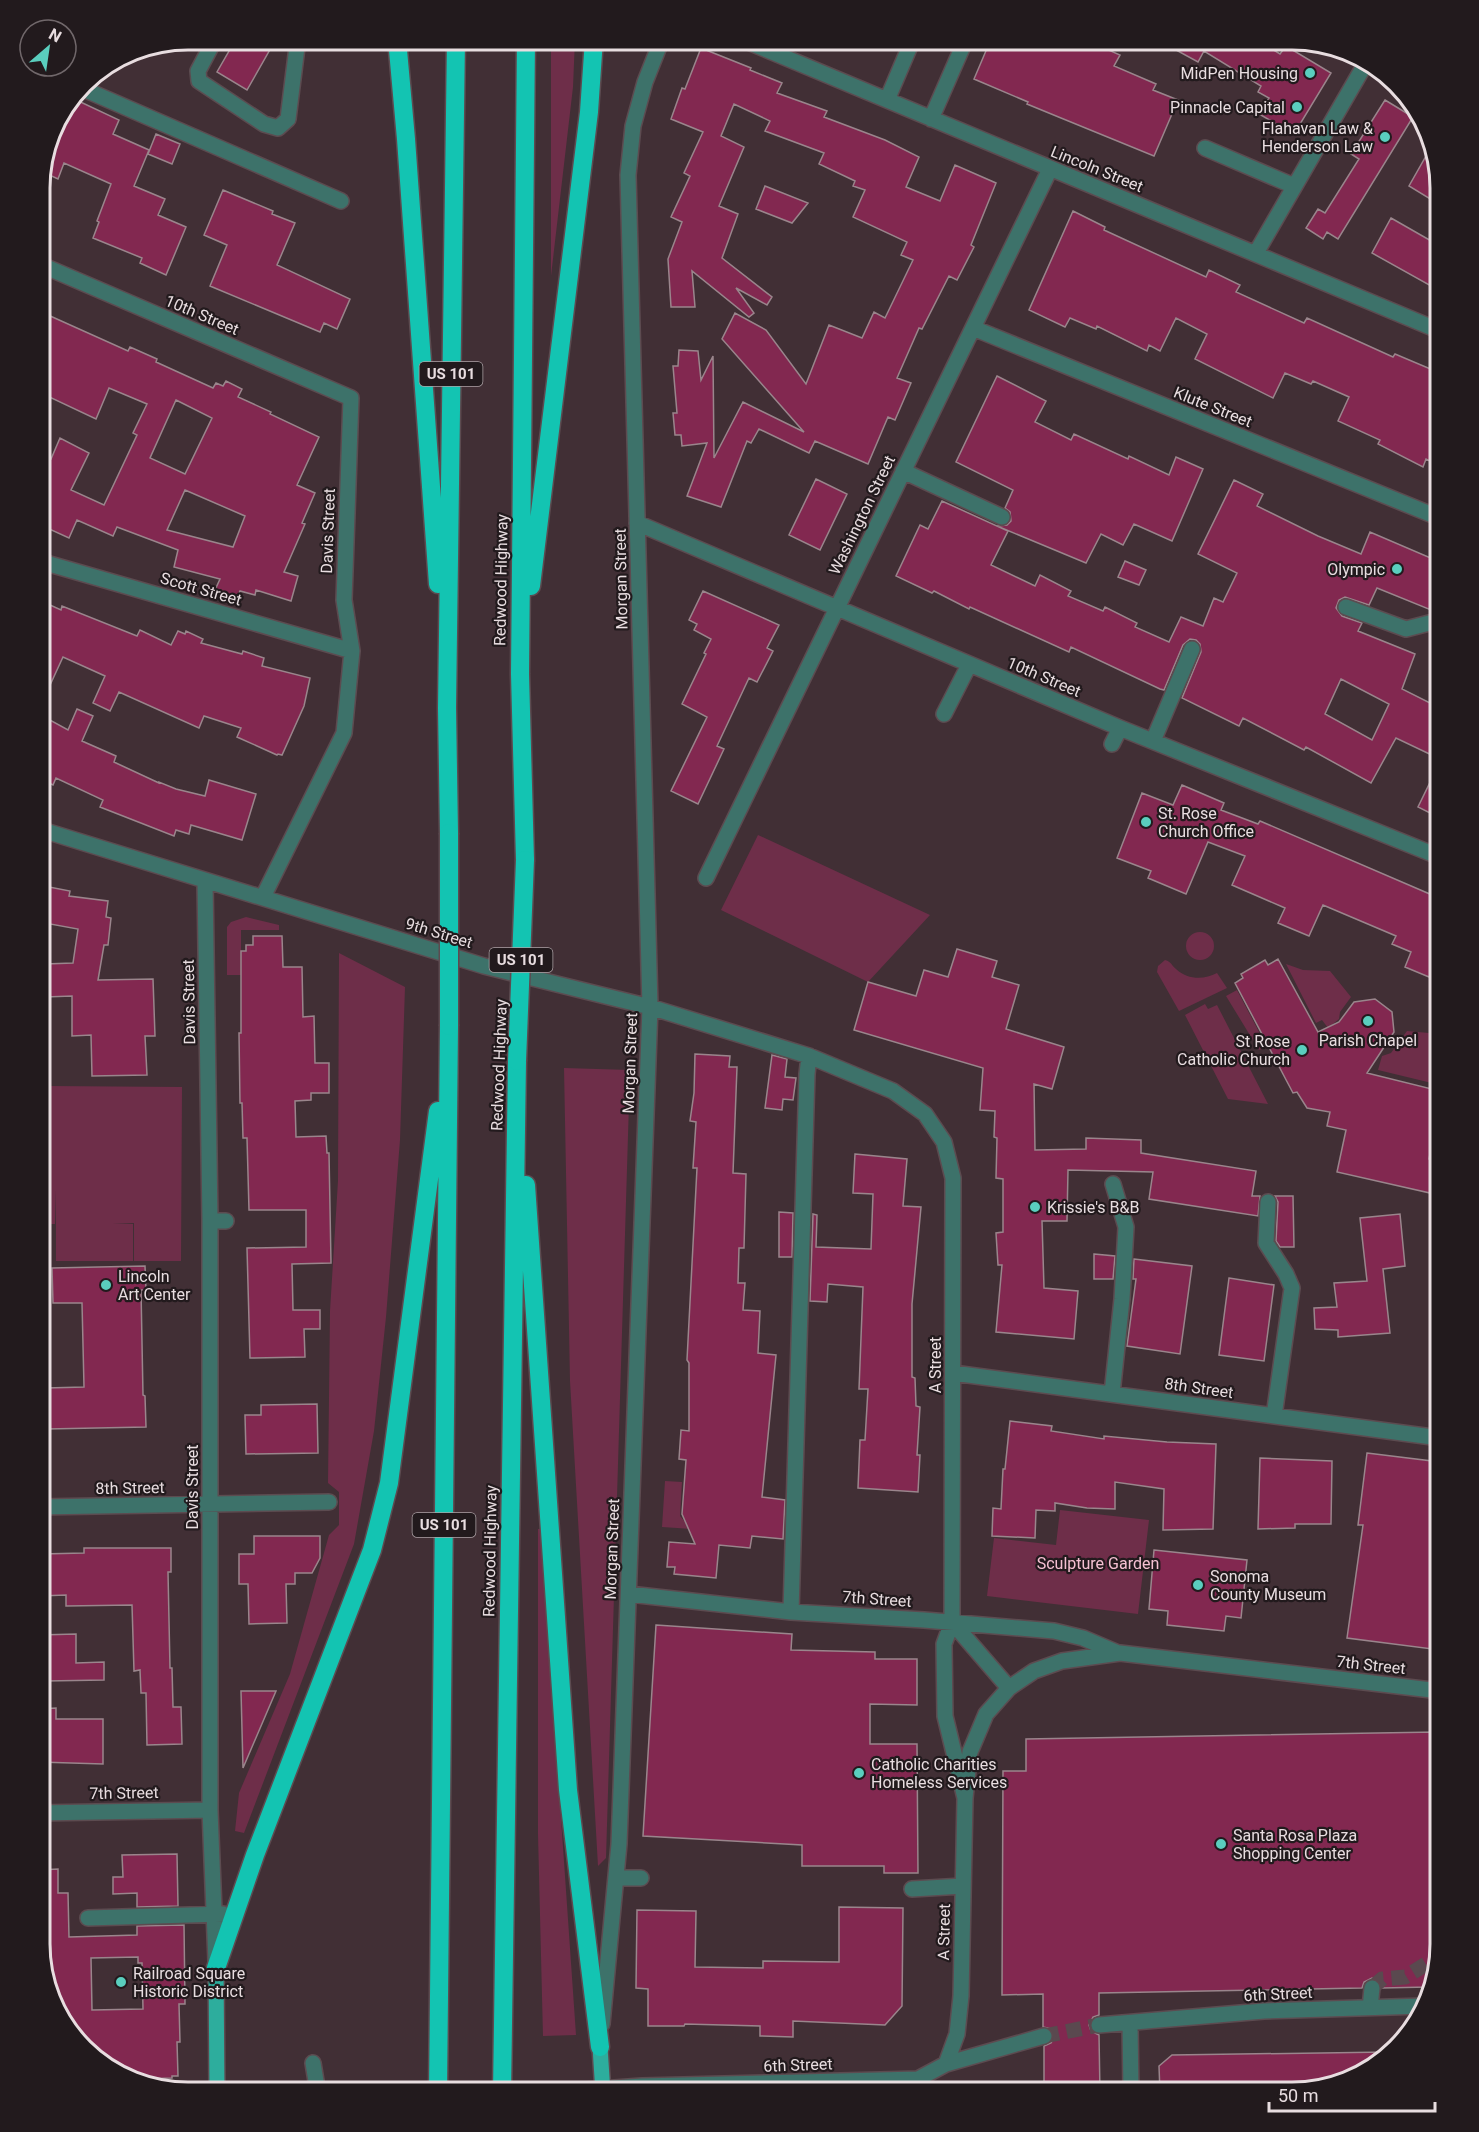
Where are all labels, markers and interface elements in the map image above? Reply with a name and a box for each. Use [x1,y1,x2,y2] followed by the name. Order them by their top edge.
[18,18,78,78] north arrow
[45,24,65,46] text: N
[1181,64,1298,83] place label: MidPen Housing
[1303,66,1317,80] marker: MidPen Housing
[1170,98,1285,117] place label: Pinnacle Capital
[1290,100,1304,114] marker: Pinnacle Capital
[1262,119,1373,156] place label: Flahavan Law & Henderson Law
[1378,130,1392,144] marker: Flahavan Law & Henderson Law
[1048,142,1146,196] street label: Lincoln Street
[162,291,242,339] street label: 10th Street
[420,362,482,386] road number: US 101
[1171,383,1255,431] street label: Klute Street
[825,452,899,578] street label: Washington Street
[317,488,339,574] street label: Davis Street
[490,513,512,646] street label: Redwood Highway
[611,528,631,630] street label: Morgan Street
[1327,560,1385,579] place label: Olympic
[1390,562,1404,576] marker: Olympic
[158,568,244,610] street label: Scott Street
[1004,653,1084,701] street label: 10th Street
[1158,804,1254,841] place label: St. Rose Church Office
[1139,815,1153,829] marker: St. Rose Church Office
[403,914,475,952] street label: 9th Street
[490,948,552,972] road number: US 101
[179,959,199,1045] street label: Davis Street
[487,998,511,1131] street label: Redwood Highway
[619,1012,641,1114] street label: Morgan Street
[1361,1014,1375,1028] marker: Parish Chapel
[1319,1031,1417,1050] place label: Parish Chapel
[1177,1032,1290,1069] place label: St Rose Catholic Church
[1295,1043,1309,1057] marker: St Rose Catholic Church
[1047,1198,1139,1217] place label: Krissie's B&B
[1028,1200,1042,1214] marker: Krissie's B&B
[118,1267,191,1304] place label: Lincoln Art Center
[99,1278,113,1292] marker: Lincoln Art Center
[926,1337,945,1393] street label: A Street
[1163,1374,1235,1402] street label: 8th Street
[183,1444,202,1530] street label: Davis Street
[95,1478,165,1498] street label: 8th Street
[479,1484,501,1617] street label: Redwood Highway
[601,1498,623,1600] street label: Morgan Street
[412,1513,476,1537] road number: US 101
[1037,1554,1159,1573] park label: Sculpture Garden
[1210,1567,1326,1604] place label: Sonoma County Museum
[1191,1578,1205,1592] marker: Sonoma County Museum
[842,1587,912,1611] street label: 7th Street
[1336,1652,1406,1678] street label: 7th Street
[871,1755,1007,1792] place label: Catholic Charities Homeless Services
[852,1766,866,1780] marker: Catholic Charities Homeless Services
[89,1783,159,1803] street label: 7th Street
[1233,1826,1357,1863] place label: Santa Rosa Plaza Shopping Center
[1214,1837,1228,1851] marker: Santa Rosa Plaza Shopping Center
[934,1904,954,1960] street label: A Street
[133,1964,245,2001] place label: Railroad Square Historic District
[114,1975,128,1989] marker: Railroad Square Historic District
[1243,1983,1313,2005] street label: 6th Street
[763,2054,833,2076] street label: 6th Street
[1269,2075,1436,2113] scale bar
[1278,2085,1318,2106] text: 50 m

